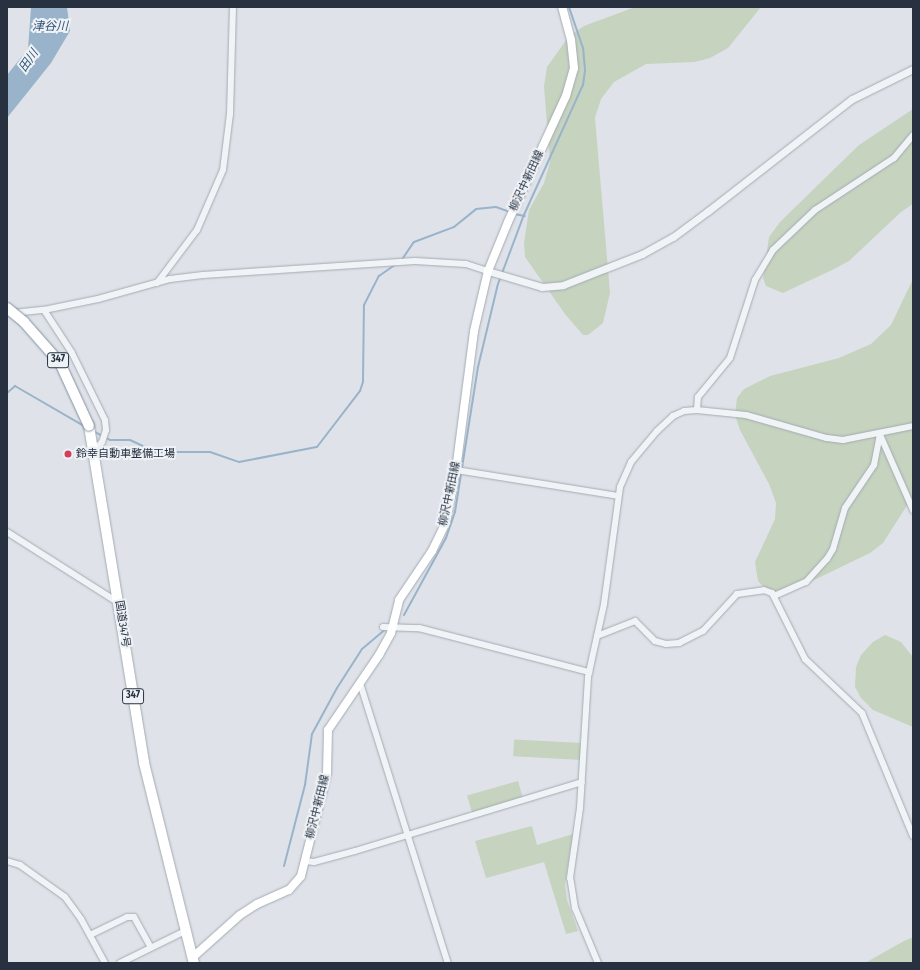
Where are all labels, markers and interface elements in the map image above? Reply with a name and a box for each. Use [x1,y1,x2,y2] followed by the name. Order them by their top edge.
[32,20,68,34] water label: 津谷川
[16,47,42,75] water label: 田川
[507,148,547,214] street label: 柳沢中新田線
[47,352,69,368] road number: 347
[76,447,175,461] place label: 鈴幸自動車整備工場
[63,449,73,459] marker: 鈴幸自動車整備工場
[437,460,463,528] street label: 柳沢中新田線
[112,600,132,648] street label: 国道347号
[122,688,144,704] road number: 347
[304,773,332,841] street label: 柳沢中新田線

